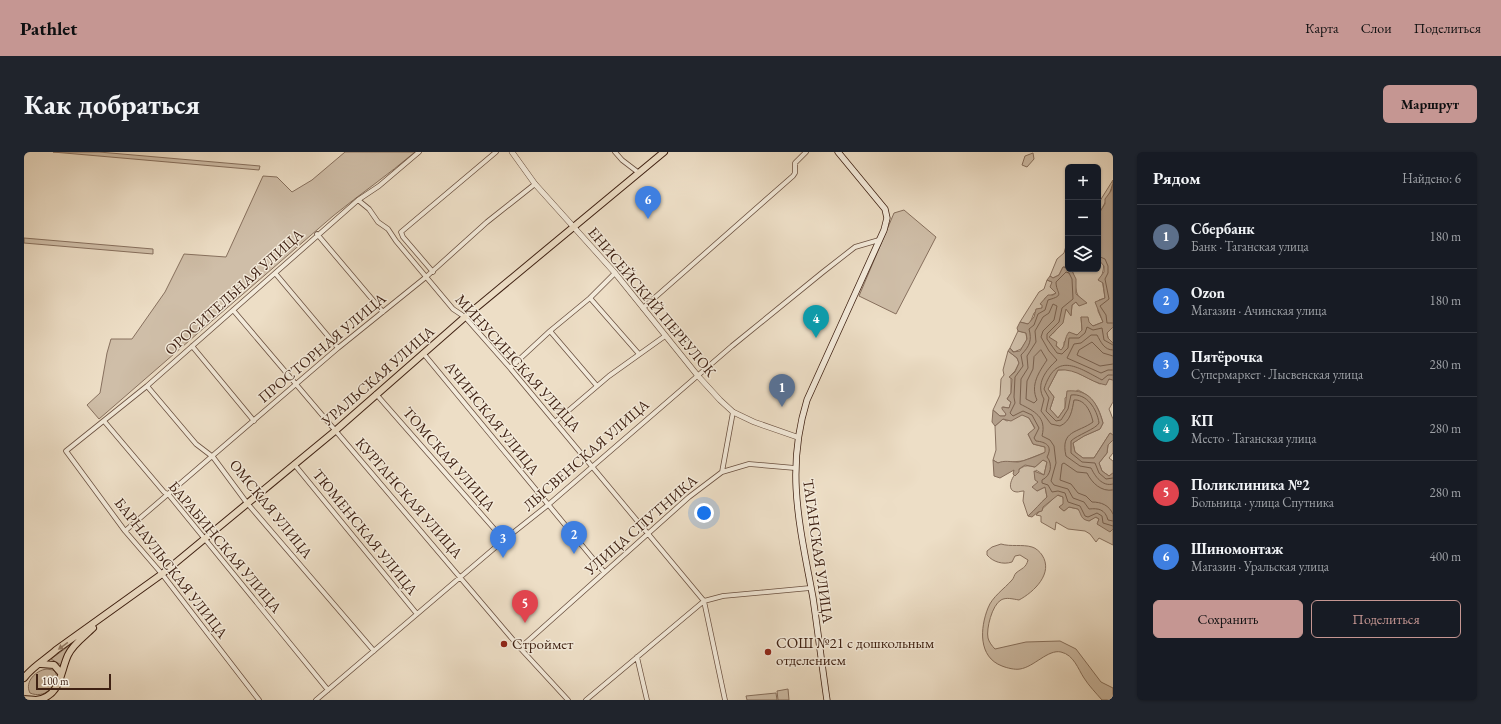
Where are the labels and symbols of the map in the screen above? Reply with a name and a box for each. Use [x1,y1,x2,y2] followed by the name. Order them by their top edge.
[635,186,661,219] pin: 6
[584,223,721,380] street label: ЕНИСЕЙСКИЙ ПЕРЕУЛОК
[160,224,307,359] street label: ОРОСИТЕЛЬНАЯ УЛИЦА
[254,288,390,407] street label: ПРОСТОРНАЯ УЛИЦА
[451,290,586,436] street label: МИНУСИНСКАЯ УЛИЦА
[803,305,829,338] pin: 4
[317,321,438,430] street label: УРАЛЬСКАЯ УЛИЦА
[440,356,544,479] street label: АЧИНСКАЯ УЛИЦА
[769,374,795,407] pin: 1
[519,394,653,515] street label: ЛЫСВЕНСКАЯ УЛИЦА
[399,403,500,515] street label: ТОМСКАЯ УЛИЦА
[352,433,467,562] street label: КУРГАНСКАЯ УЛИЦА
[226,455,318,563] street label: ОМСКАЯ УЛИЦА
[309,465,423,599] street label: ТЮМЕНСКАЯ УЛИЦА
[580,470,701,579] street label: УЛИЦА СПУТНИКА
[165,477,287,617] street label: БАРАБИНСКАЯ УЛИЦА
[799,478,838,625] street label: ТАГАНСКАЯ УЛИЦА
[111,494,233,642] street label: БАРНАУЛЬСКАЯ УЛИЦА
[694,503,714,523] your location
[561,521,587,554] pin: 2
[490,525,516,558] pin: 3
[512,590,538,623] pin: 5
[776,633,935,669] place label: СОШ №21 с дошкольным отделением
[512,634,573,653] place label: Строймет
[499,639,509,649] marker: Строймет
[57,642,68,650] one-way arrow
[763,647,773,657] marker: СОШ №21 с дошкольным отделением
[36,672,111,691] scale bar

